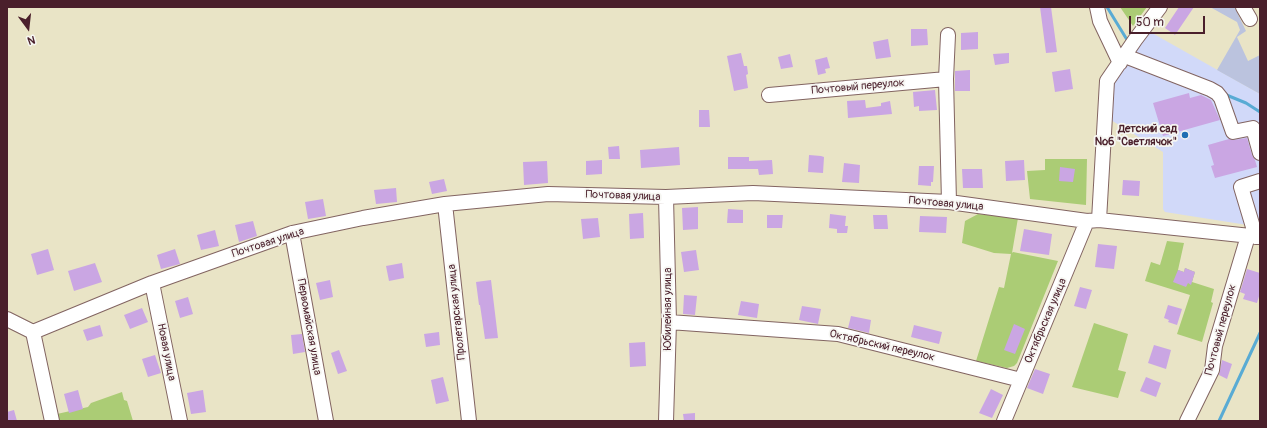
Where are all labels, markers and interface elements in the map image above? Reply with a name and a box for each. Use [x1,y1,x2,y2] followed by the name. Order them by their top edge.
[8,8,48,48] north arrow
[1131,8,1207,34] scale bar
[1136,15,1164,30] text: 50 m
[26,33,37,47] text: N
[811,76,905,98] street label: Почтовый переулок
[1095,122,1177,148] place label: Детский сад №6 "Светлячок"
[1180,130,1190,140] marker: Детский сад №6 "Светлячок"
[585,188,661,204] street label: Почтовая улица
[908,194,984,214] street label: Почтовая улица
[230,225,306,261] street label: Почтовая улица
[445,264,469,360] street label: Пролетарская улица
[661,268,675,350] street label: Юбилейная улица
[1022,276,1070,366] street label: Октябрьская улица
[294,278,324,376] street label: Первомайская улица
[1203,283,1239,377] street label: Почтовый переулок
[154,322,178,382] street label: Новая улица
[828,327,936,365] street label: Октябрьский переулок

